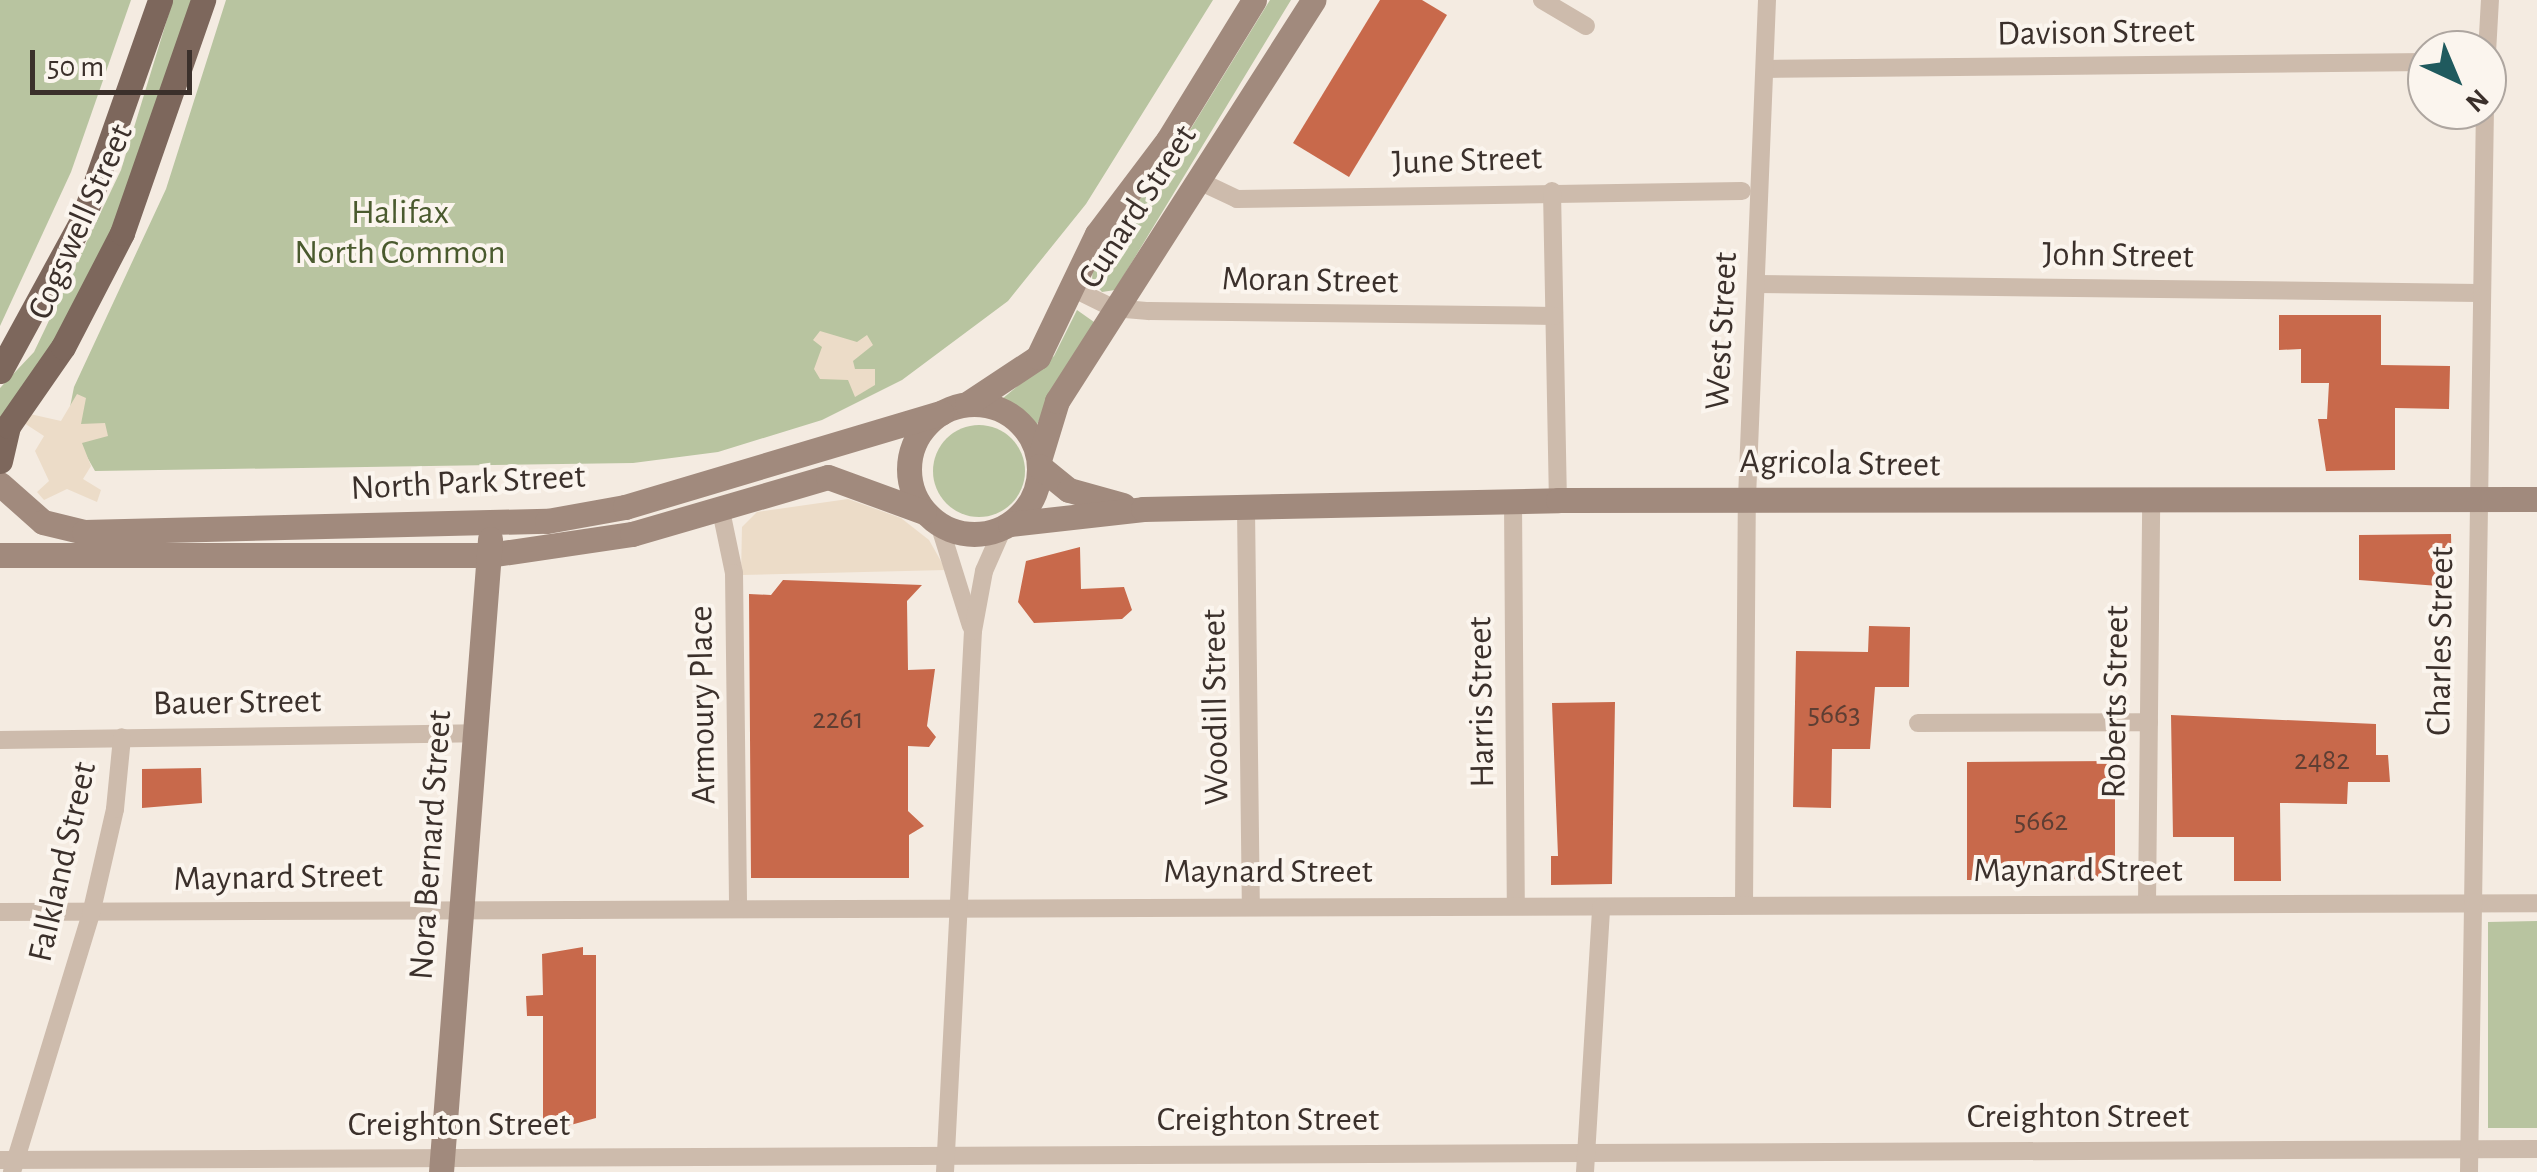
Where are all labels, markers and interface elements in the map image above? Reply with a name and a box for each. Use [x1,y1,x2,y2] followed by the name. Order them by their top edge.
[1997,10,2195,56] street label: Davison Street
[35,30,198,92] scale bar
[2407,30,2507,130] north arrow
[47,52,104,82] text: 50 m
[2460,83,2493,117] text: N
[1070,117,1206,297] street label: Cunard Street
[19,118,143,326] street label: Cogswell Street
[1391,137,1543,185] street label: June Street
[294,192,506,274] park label: Halifax North Common
[2042,234,2194,278] street label: John Street
[1697,251,1747,411] street label: West Street
[1221,258,1399,304] street label: Moran Street
[1739,441,1941,487] street label: Agricola Street
[350,456,586,510] street label: North Park Street
[2418,546,2464,736] street label: Charles Street
[680,605,726,805] street label: Armoury Place
[2093,605,2139,799] street label: Roberts Street
[1193,609,1239,805] street label: Woodill Street
[1460,616,1504,788] street label: Harris Street
[152,681,322,725] street label: Bauer Street
[1807,696,1861,732] house number: 5663
[812,701,864,737] house number: 2261
[401,709,461,981] street label: Nora Bernard Street
[2294,742,2350,778] house number: 2482
[20,758,106,966] street label: Falkland Street
[2014,803,2068,839] house number: 5662
[1973,850,2183,892] street label: Maynard Street
[1163,851,1373,893] street label: Maynard Street
[173,855,383,901] street label: Maynard Street
[1967,1096,2189,1138] street label: Creighton Street
[1157,1099,1379,1141] street label: Creighton Street
[348,1104,570,1146] street label: Creighton Street

